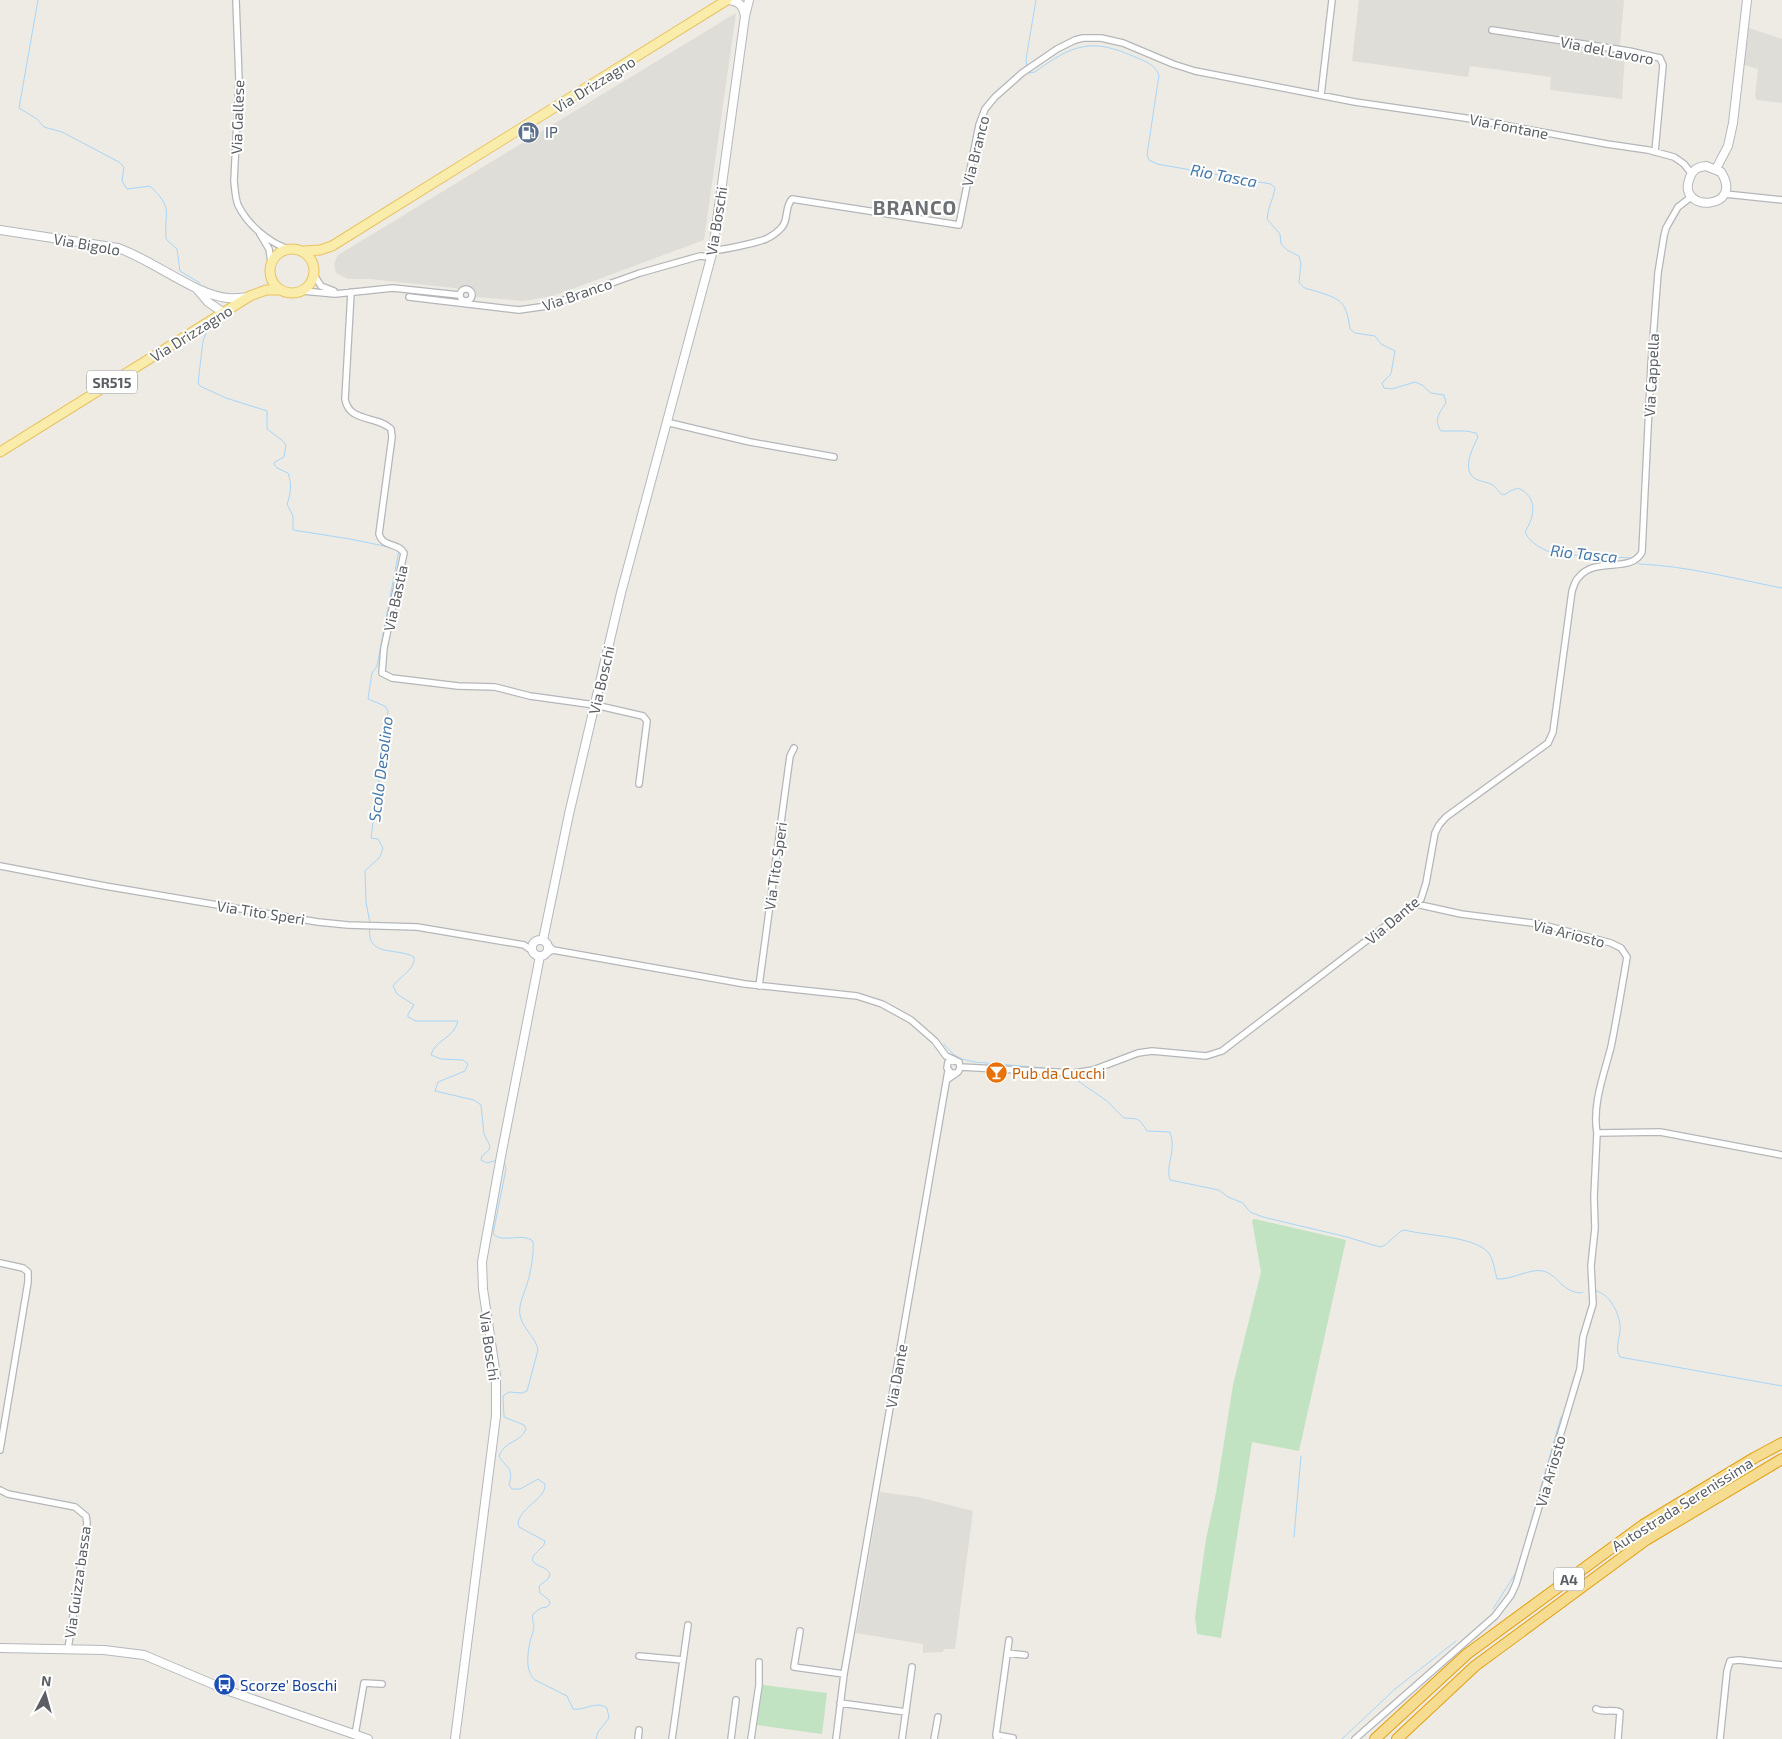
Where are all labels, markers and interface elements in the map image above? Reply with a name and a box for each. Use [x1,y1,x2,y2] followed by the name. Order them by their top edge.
[1559,32,1655,68] street label: Via del Lavoro
[550,52,638,116] street label: Via Drizzagno
[227,79,247,155] street label: Via Gallese
[1468,110,1550,142] street label: Via Fontane
[958,114,992,188] street label: Via Branco
[517,120,541,144] fuel station icon: IP
[545,123,558,141] place label: IP
[1189,159,1259,191] water label: Rio Tasca
[702,185,730,257] street label: Via Boschi
[873,195,957,219] district label: BRANCO
[52,229,122,259] street label: Via Bigolo
[540,274,614,314] street label: Via Branco
[147,301,235,365] street label: Via Drizzagno
[1640,333,1662,417] street label: Via Cappella
[87,371,137,394] road number: SR515
[1549,540,1619,566] water label: Rio Tasca
[379,563,411,633] street label: Via Bastia
[584,644,618,716] street label: Via Boschi
[364,715,396,823] water label: Scolo Desolino
[760,821,790,911] street label: Via Tito Speri
[1361,892,1423,948] street label: Via Dante
[216,896,306,928] street label: Via Tito Speri
[1531,915,1607,951] street label: Via Ariosto
[984,1061,1008,1085] bar icon: Pub da Cucchi
[1012,1064,1106,1082] place label: Pub da Cucchi
[476,1310,504,1382] street label: Via Boschi
[881,1342,911,1410] street label: Via Dante
[1531,1433,1569,1509] street label: Via Ariosto
[1608,1453,1756,1555] street label: Autostrada Serenissima
[60,1525,94,1639] street label: Via Guizza bassa
[1554,1568,1584,1590] road number: A4
[20,1669,70,1719] north arrow
[40,1672,52,1690] text: N
[212,1673,236,1697] bus stop icon: Scorze' Boschi
[240,1676,337,1694] place label: Scorze' Boschi

